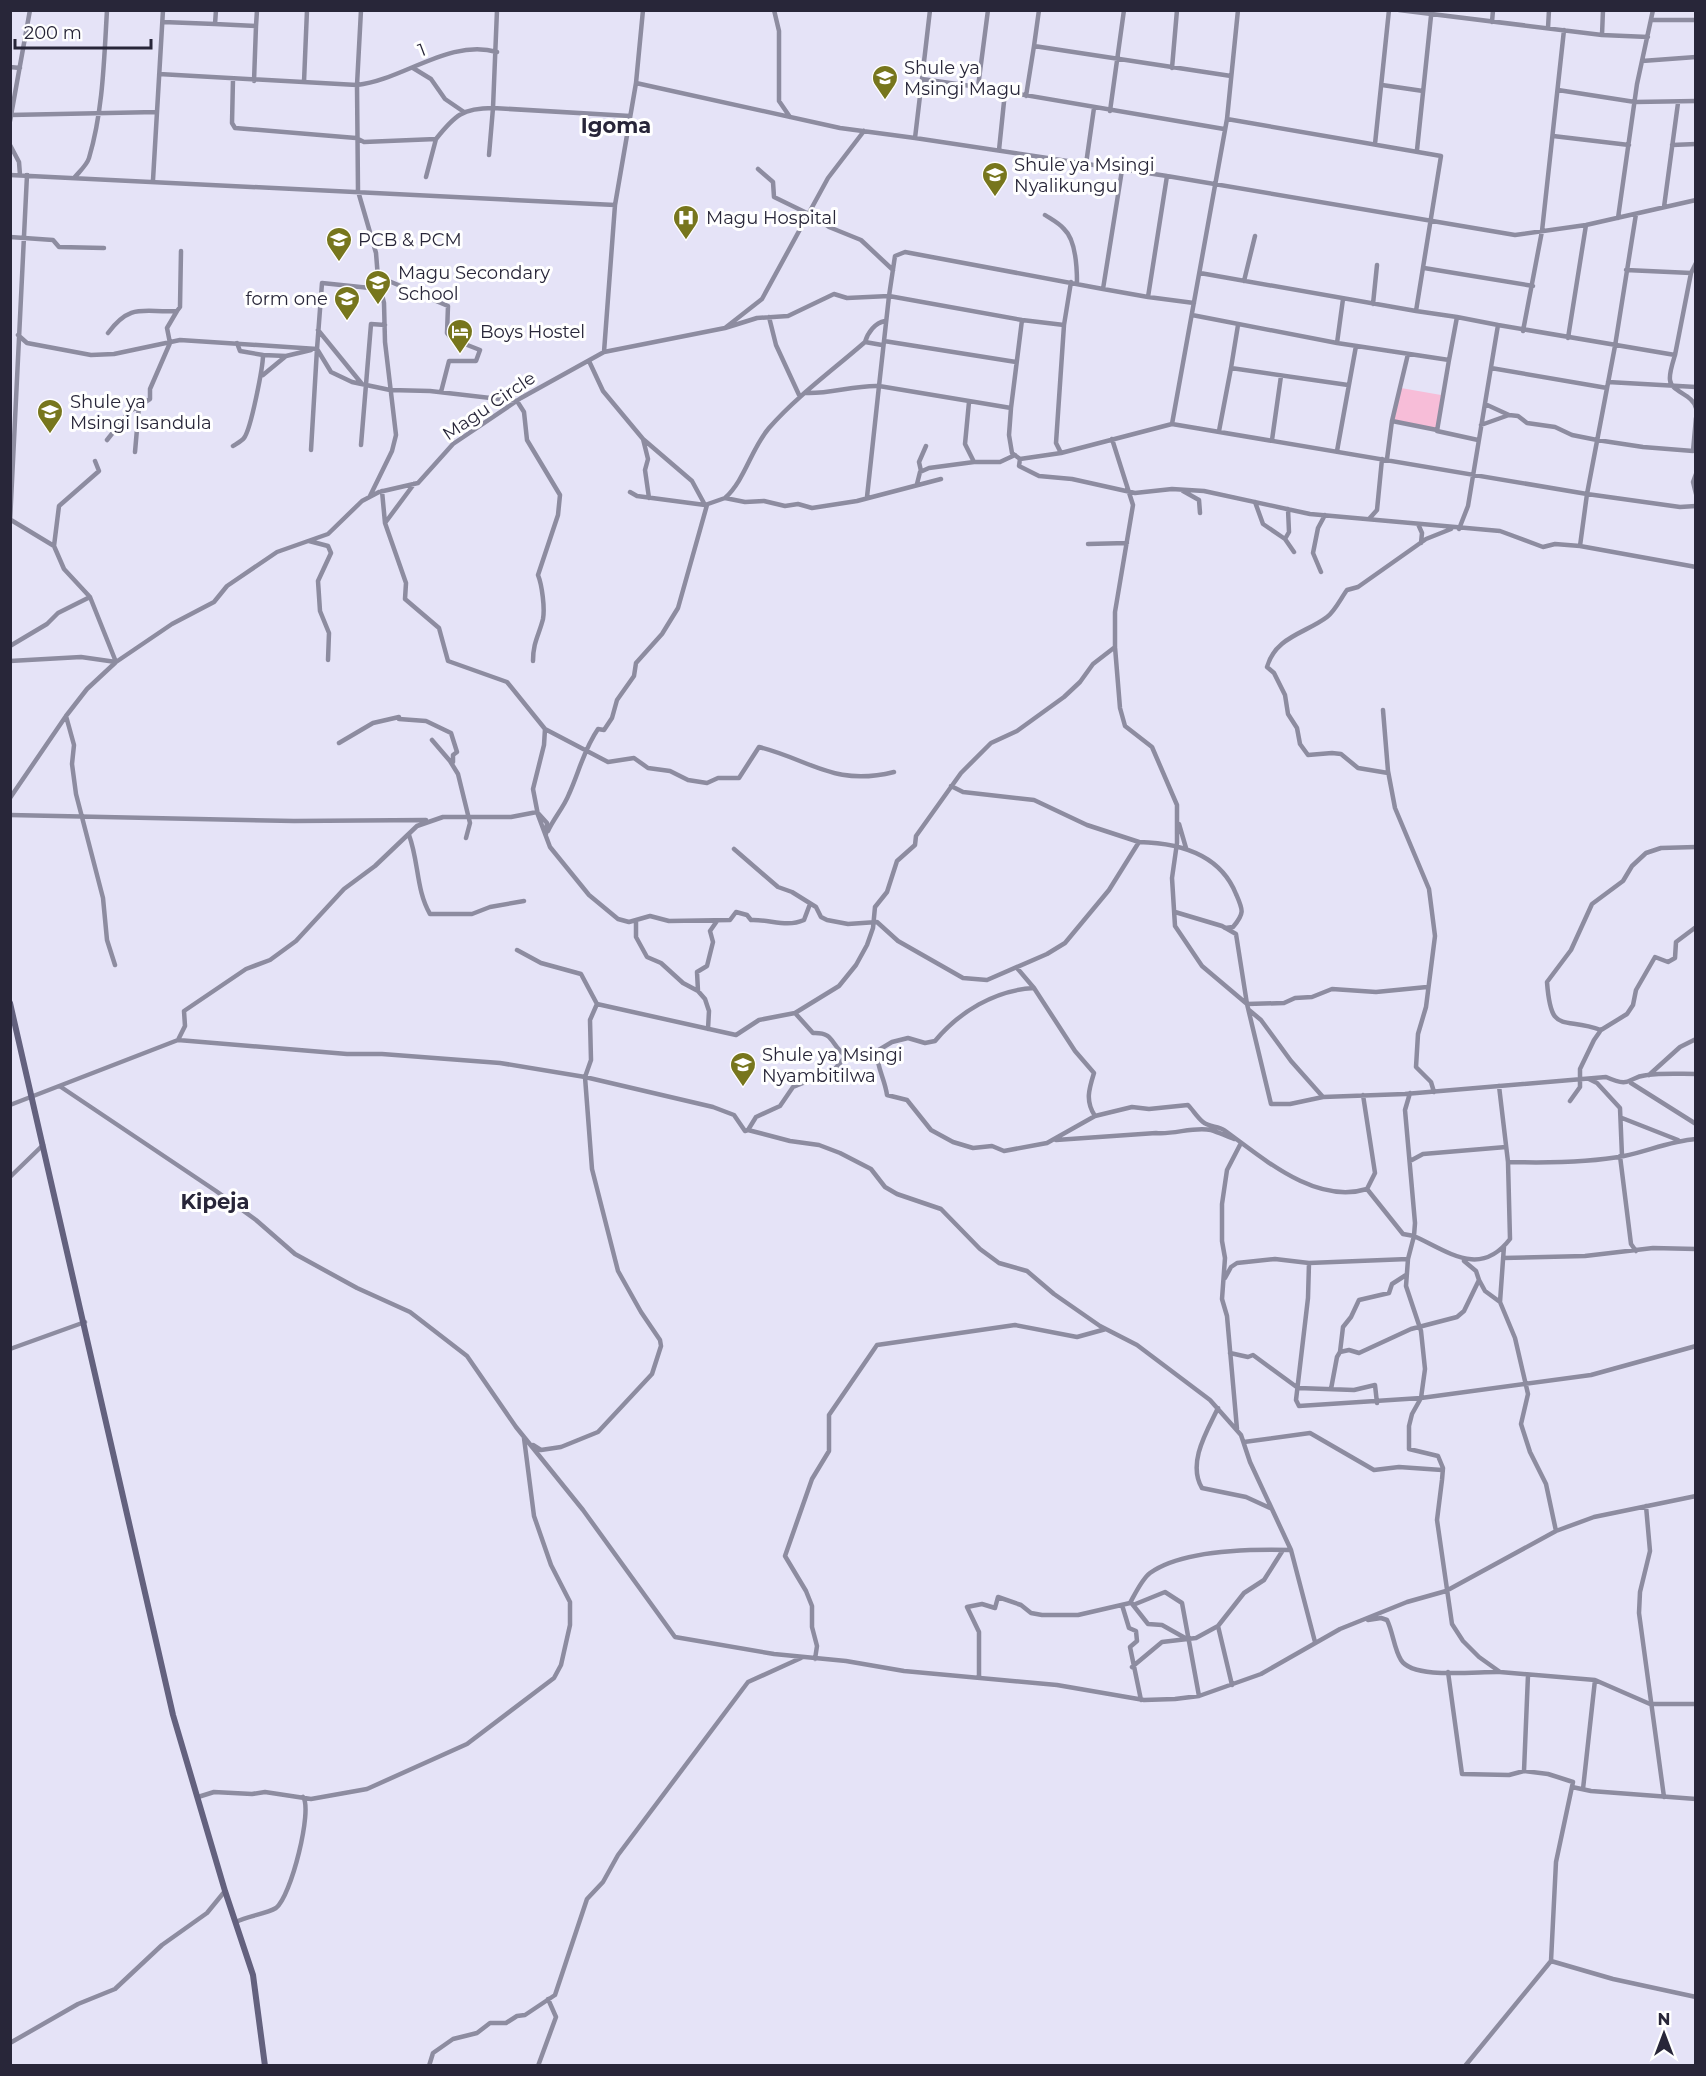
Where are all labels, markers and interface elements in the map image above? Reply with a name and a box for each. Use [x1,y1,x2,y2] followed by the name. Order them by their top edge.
[15,12,152,50] scale bar
[24,22,82,44] text: 200 m
[415,39,429,61] street label: 1
[904,57,1021,100] place label: Shule ya Msingi Magu
[870,63,900,101] school or university icon: Shule ya Msingi Magu
[581,113,651,138] district label: Igoma
[1014,154,1155,197] place label: Shule ya Msingi Nyalikungu
[980,160,1010,198] school or university icon: Shule ya Msingi Nyalikungu
[671,203,701,241] hospital icon: Magu Hospital
[706,207,837,229] place label: Magu Hospital
[324,225,354,263] school or university icon: PCB & PCM
[358,229,462,251] place label: PCB & PCM
[398,262,550,305] place label: Magu Secondary School
[363,268,393,306] school or university icon: Magu Secondary School
[332,284,362,322] school or university icon: form one
[246,288,328,310] place label: form one
[445,317,475,355] hotel icon: Boys Hostel
[480,321,585,343] place label: Boys Hostel
[438,367,540,445] street label: Magu Circle
[70,391,212,434] place label: Shule ya Msingi Isandula
[35,397,65,435] school or university icon: Shule ya Msingi Isandula
[762,1044,903,1087] place label: Shule ya Msingi Nyambitilwa
[728,1050,758,1088] school or university icon: Shule ya Msingi Nyambitilwa
[181,1189,249,1214] district label: Kipeja
[1634,2004,1694,2064] north arrow
[1658,2010,1670,2029] text: N

